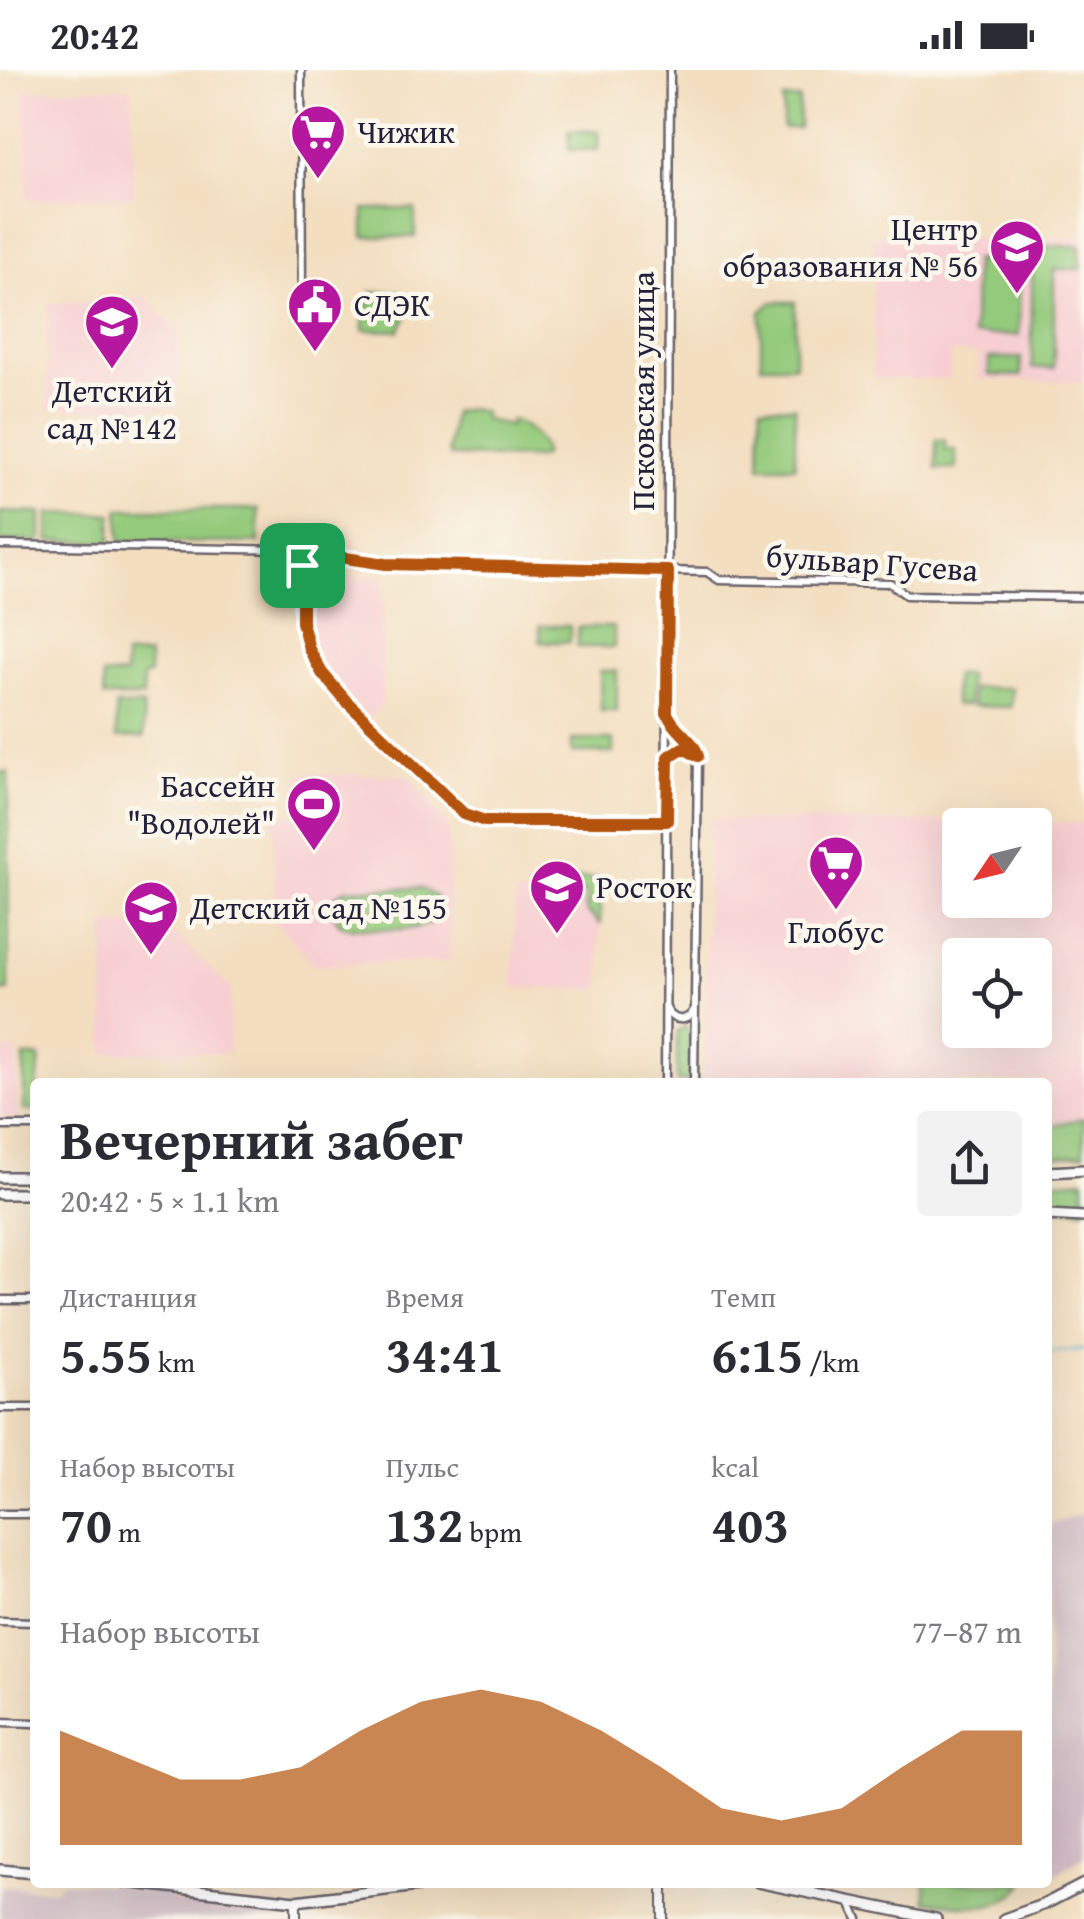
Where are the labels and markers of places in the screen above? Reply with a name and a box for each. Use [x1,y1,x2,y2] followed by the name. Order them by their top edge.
[288,102,348,181] supermarket icon: Чижик
[357,108,455,155] place label: Чижик
[723,205,978,289] place label: Центр образования № 56
[987,217,1047,296] school or university icon: Центр образования № 56
[285,275,345,354] public building icon: СДЭК
[354,281,430,328] place label: СДЭК
[82,292,142,371] school or university icon: Детский сад №142
[47,367,177,451] place label: Детский сад №142
[260,523,345,608] pin
[127,762,275,846] place label: Бассейн "Водолей"
[284,774,344,853] sports icon: Бассейн "Водолей"
[806,833,866,912] supermarket icon: Глобус
[527,857,587,936] school or university icon: Росток
[596,863,693,910] place label: Росток
[121,878,181,957] school or university icon: Детский сад №155
[189,884,447,931] place label: Детский сад №155
[788,908,884,955] place label: Глобус

